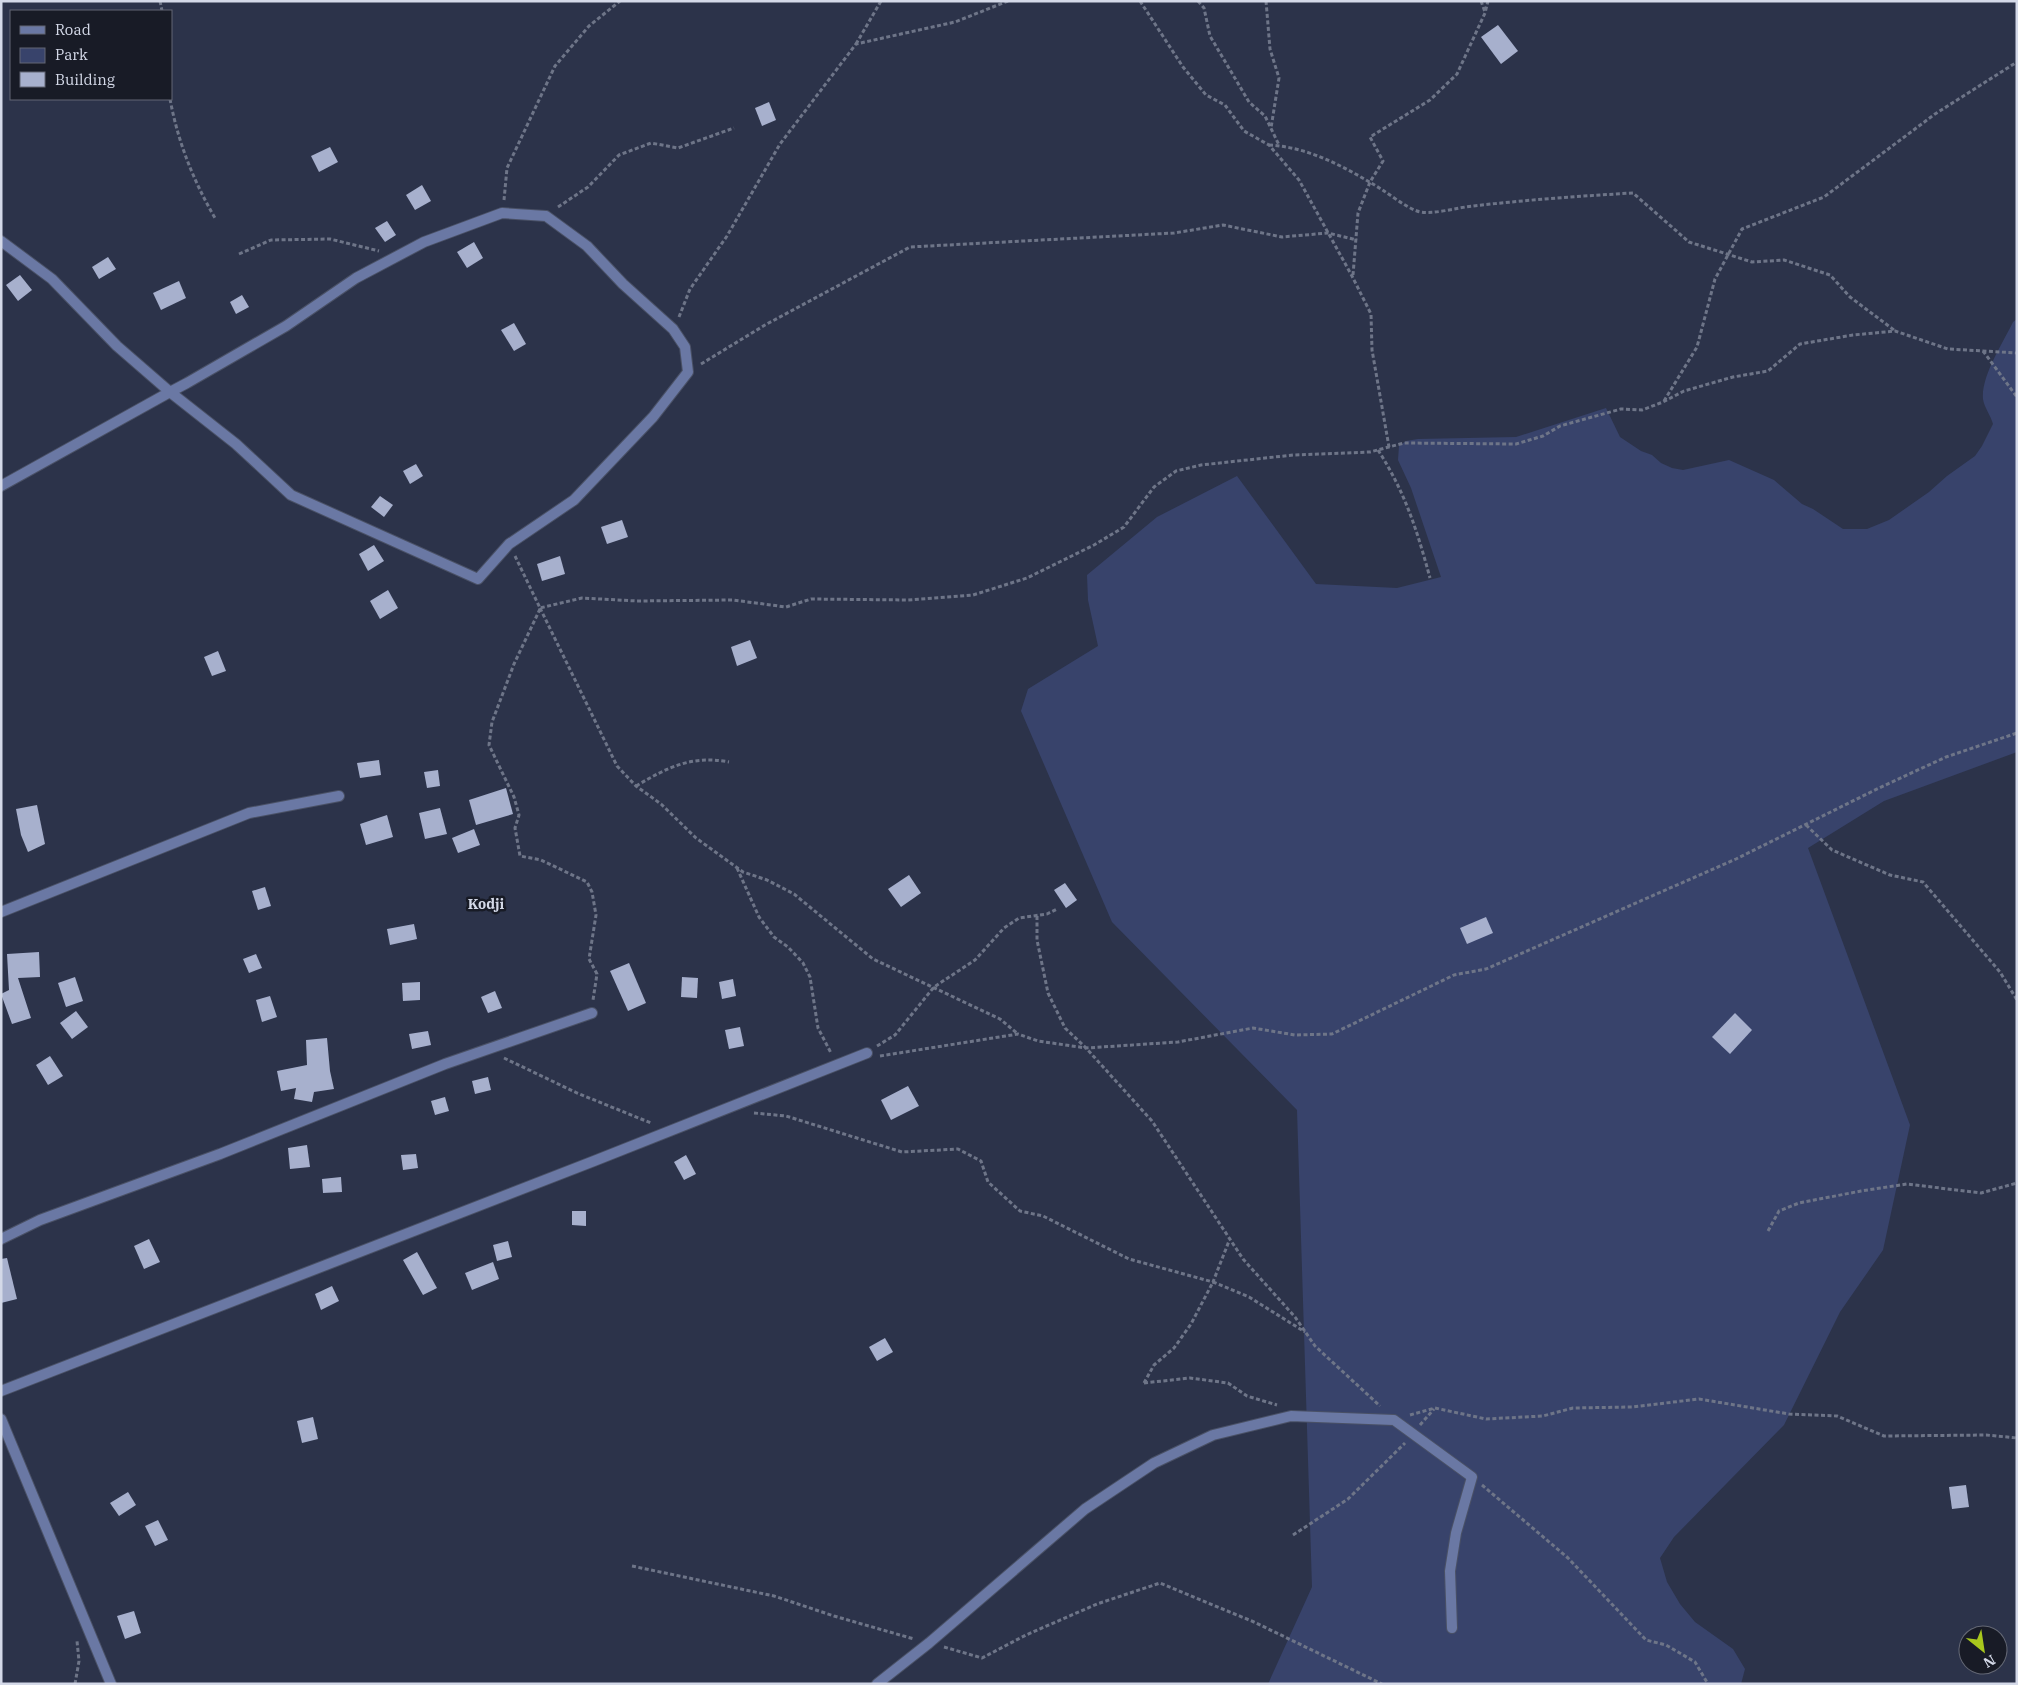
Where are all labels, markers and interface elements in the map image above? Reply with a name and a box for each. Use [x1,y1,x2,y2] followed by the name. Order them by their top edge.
[10,10,172,100] legend
[55,20,91,39] text: Road
[55,45,88,64] text: Park
[55,70,115,89] text: Building
[468,895,505,913] district label: Kodji
[1958,1625,2008,1675] north arrow
[1980,1651,1999,1672] text: N

